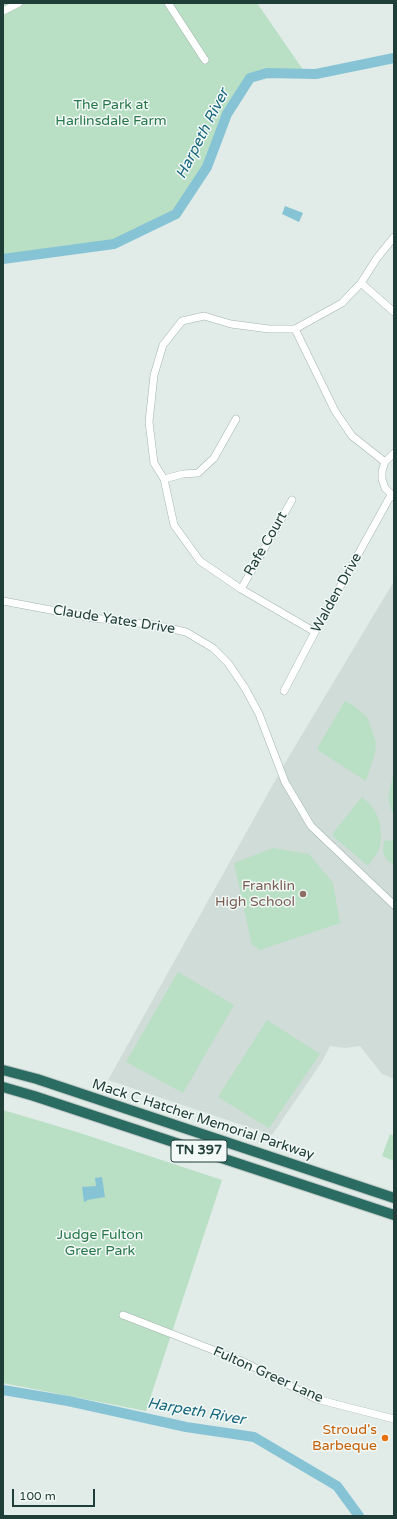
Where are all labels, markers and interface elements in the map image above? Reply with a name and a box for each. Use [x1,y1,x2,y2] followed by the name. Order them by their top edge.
[173,86,233,182] water label: Harpeth River
[55,97,167,130] park label: The Park at Harlinsdale Farm
[241,509,291,579] street label: Rafe Court
[308,550,366,636] street label: Walden Drive
[52,602,176,638] street label: Claude Yates Drive
[215,878,295,910] place label: Franklin High School
[298,889,308,899] marker: Franklin High School
[90,1076,316,1164] street label: Mack C Hatcher Memorial Parkway
[171,1140,227,1162] road number: TN 397
[57,1227,143,1260] park label: Judge Fulton Greer Park
[210,1343,326,1407] street label: Fulton Greer Lane
[146,1395,246,1429] water label: Harpeth River
[312,1422,377,1454] place label: Stroud's Barbeque
[380,1433,390,1443] marker: Stroud's Barbeque
[14,1481,97,1507] scale bar
[19,1489,56,1503] text: 100 m

